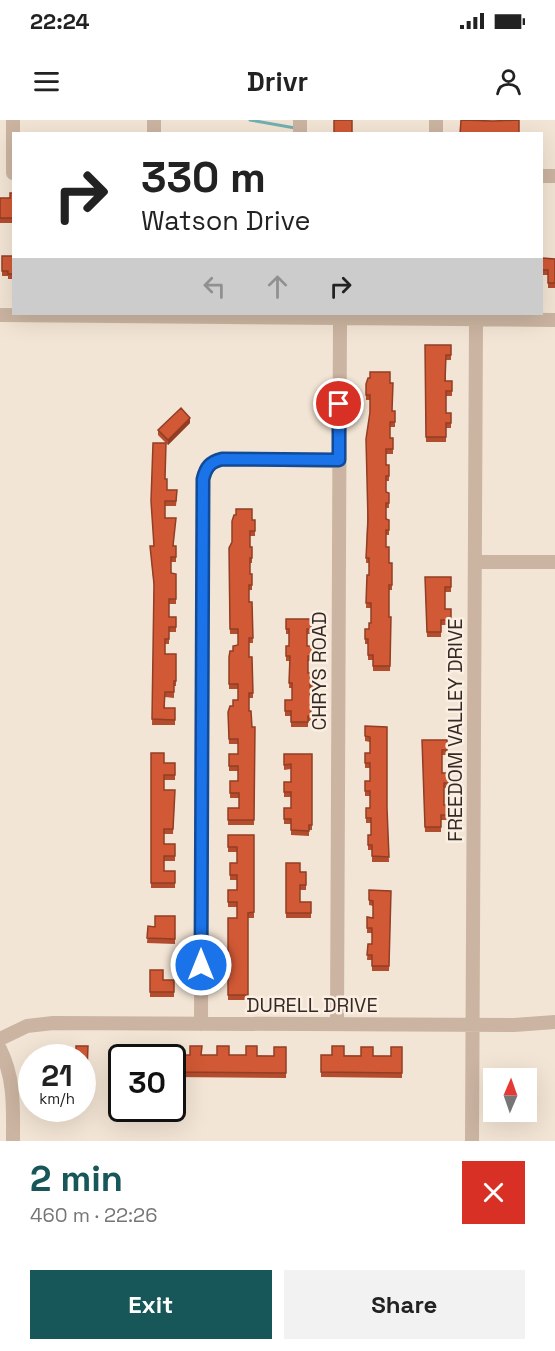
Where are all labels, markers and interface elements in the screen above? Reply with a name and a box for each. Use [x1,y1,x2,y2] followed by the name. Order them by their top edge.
[30,7,89,35] text: 22:24
[247,64,308,99] text: Drivr
[30,65,63,98] icon: menu
[492,65,525,98] icon: person
[141,151,266,204] text: 330 m
[42,156,120,234] icon: right
[141,203,311,238] text: Watson Drive
[198,270,231,303] icon: left
[261,270,294,303] icon: ahead
[324,270,357,303] icon: right
[313,378,364,429] pin
[322,387,355,420] icon: arrive
[306,611,332,731] street label: CHRYS ROAD
[442,618,468,842] street label: FREEDOM VALLEY DRIVE
[169,933,233,997] position arrow
[246,992,378,1018] street label: DURELL DRIVE
[108,1044,186,1122] speed limit sign: 30
[41,1056,73,1095] text: 21
[483,1068,537,1122] north arrow
[483,1068,537,1122] map controls
[39,1089,75,1108] text: km/h
[30,1156,123,1202] text: 2 min
[462,1161,525,1224] button: close
[30,1202,157,1228] text: 460 m · 22:26
[30,1270,272,1339] button: Exit
[284,1270,525,1339] button: Share

